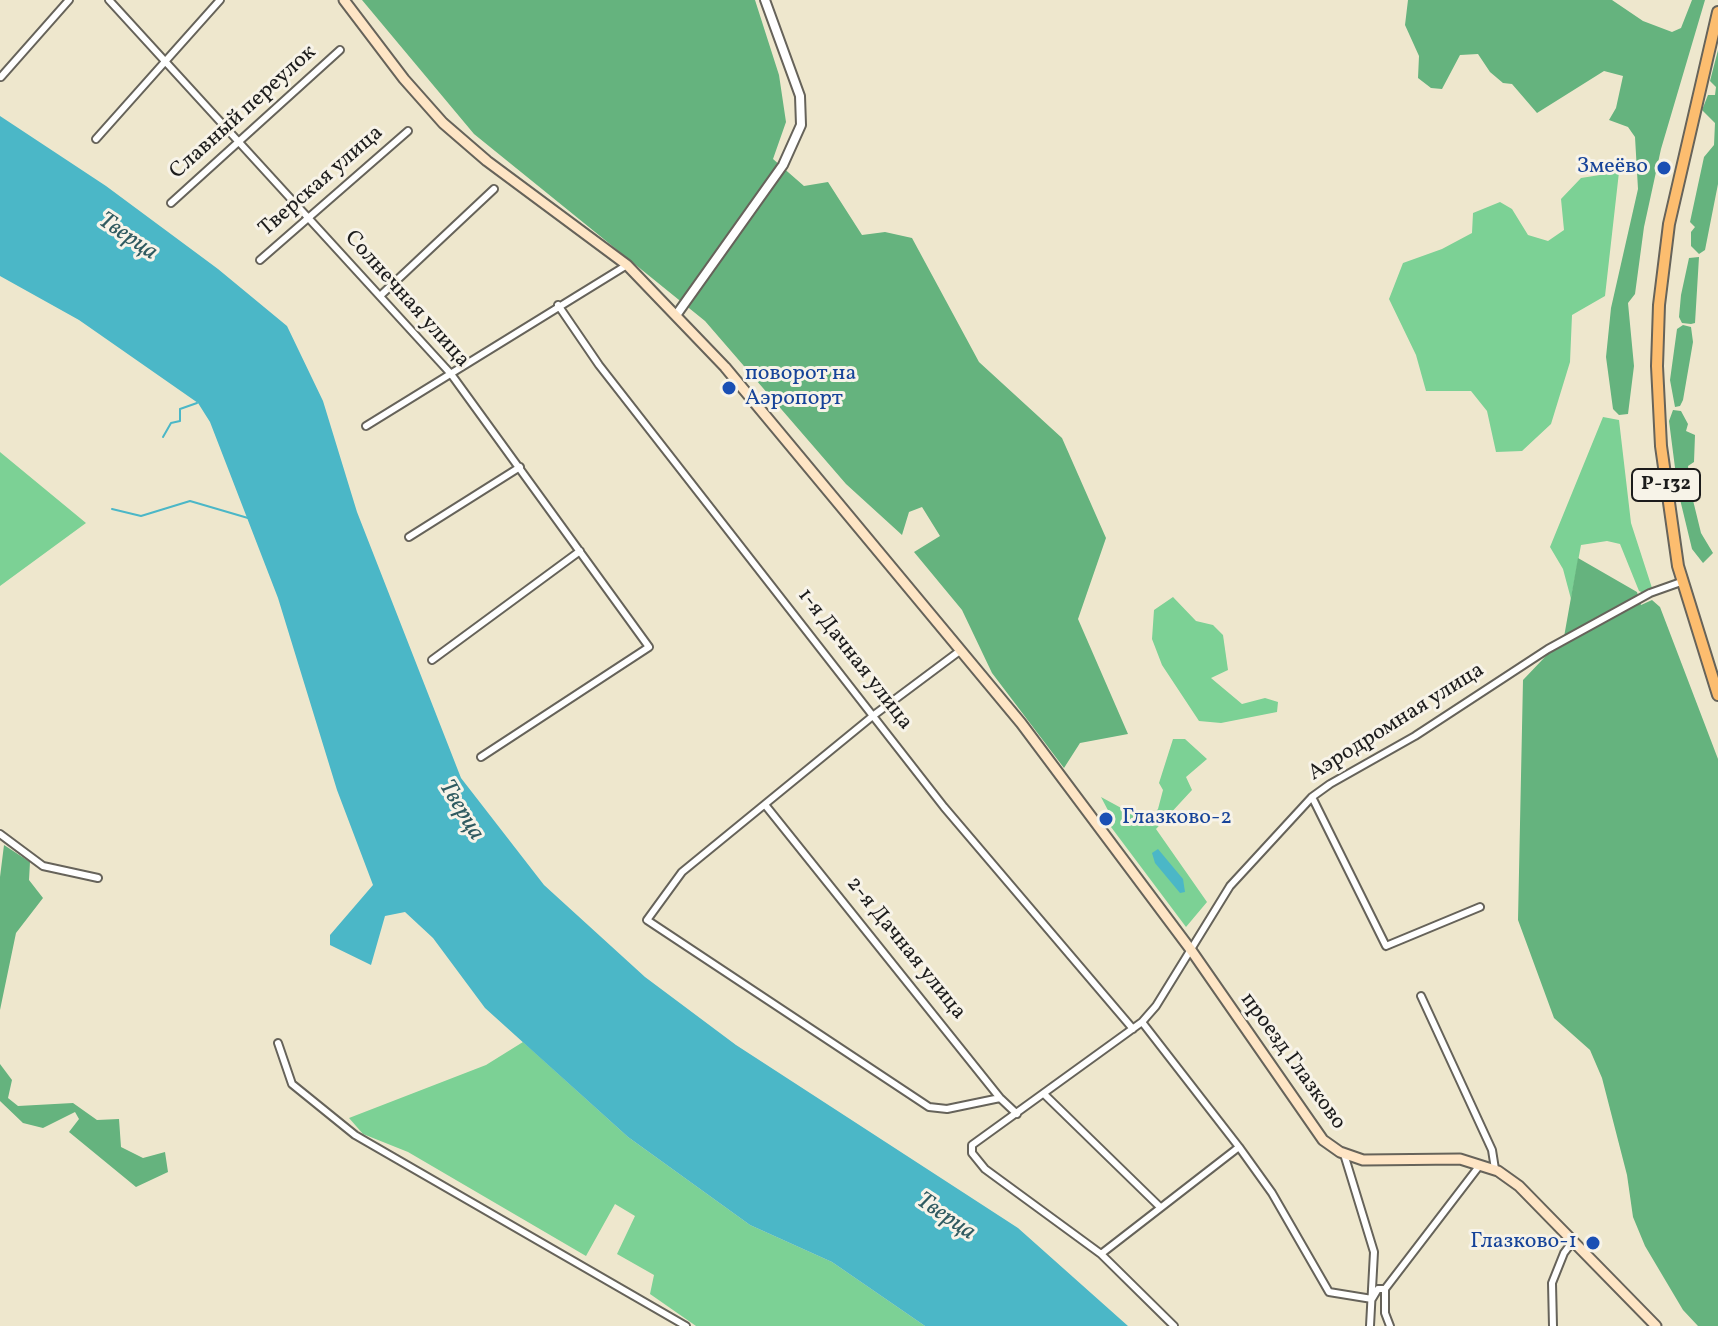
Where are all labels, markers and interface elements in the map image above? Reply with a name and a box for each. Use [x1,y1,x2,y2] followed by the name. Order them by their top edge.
[165,40,323,186] street label: Славный переулок
[255,121,389,243] street label: Тверская улица
[1577,155,1648,181] place label: Змеёво
[1655,159,1673,177] marker: Змеёво
[92,208,162,268] water label: Тверца
[338,226,474,374] street label: Солнечная улица
[745,362,856,414] place label: поворот на Аэропорт
[720,379,738,397] marker: поворот на Аэропорт
[1632,469,1700,501] road number: Р-132
[791,584,917,736] street label: 1-я Дачная улица
[1304,658,1490,788] street label: Аэродромная улица
[431,776,489,846] water label: Тверца
[1122,806,1232,832] place label: Глазково-2
[1097,810,1115,828] marker: Глазково-2
[839,872,971,1026] street label: 2-я Дачная улица
[1233,988,1351,1136] street label: проезд Глазково
[910,1188,980,1248] water label: Тверца
[1470,1230,1577,1256] place label: Глазково-1
[1584,1234,1602,1252] marker: Глазково-1

